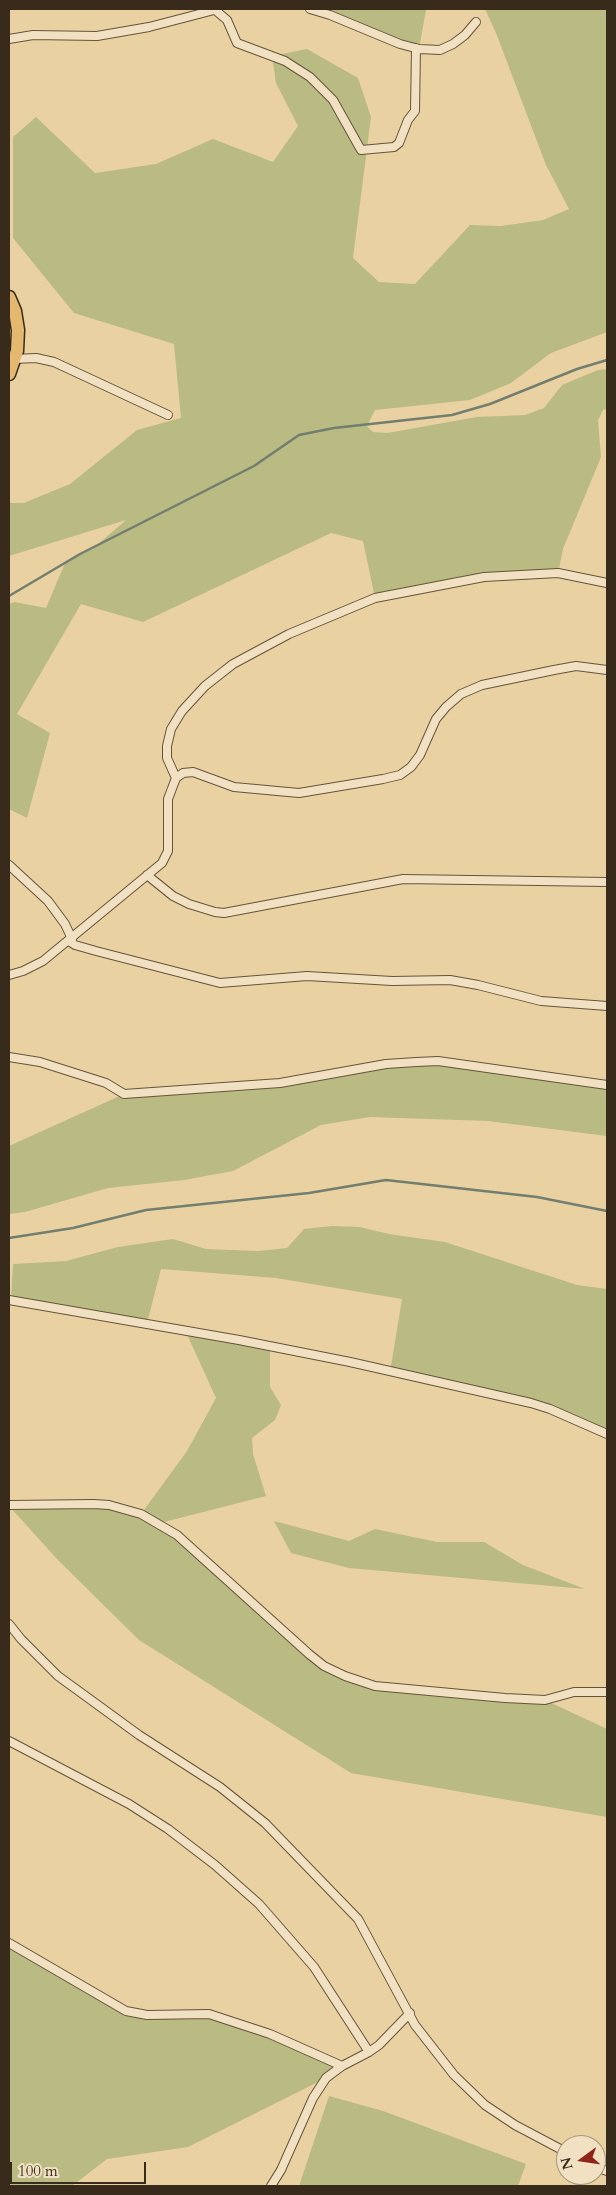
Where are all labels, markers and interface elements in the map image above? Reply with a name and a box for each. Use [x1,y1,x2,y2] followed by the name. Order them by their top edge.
[556,2135,606,2185] north arrow
[12,2152,149,2184] scale bar
[556,2155,578,2172] text: N
[18,2161,58,2181] text: 100 m

